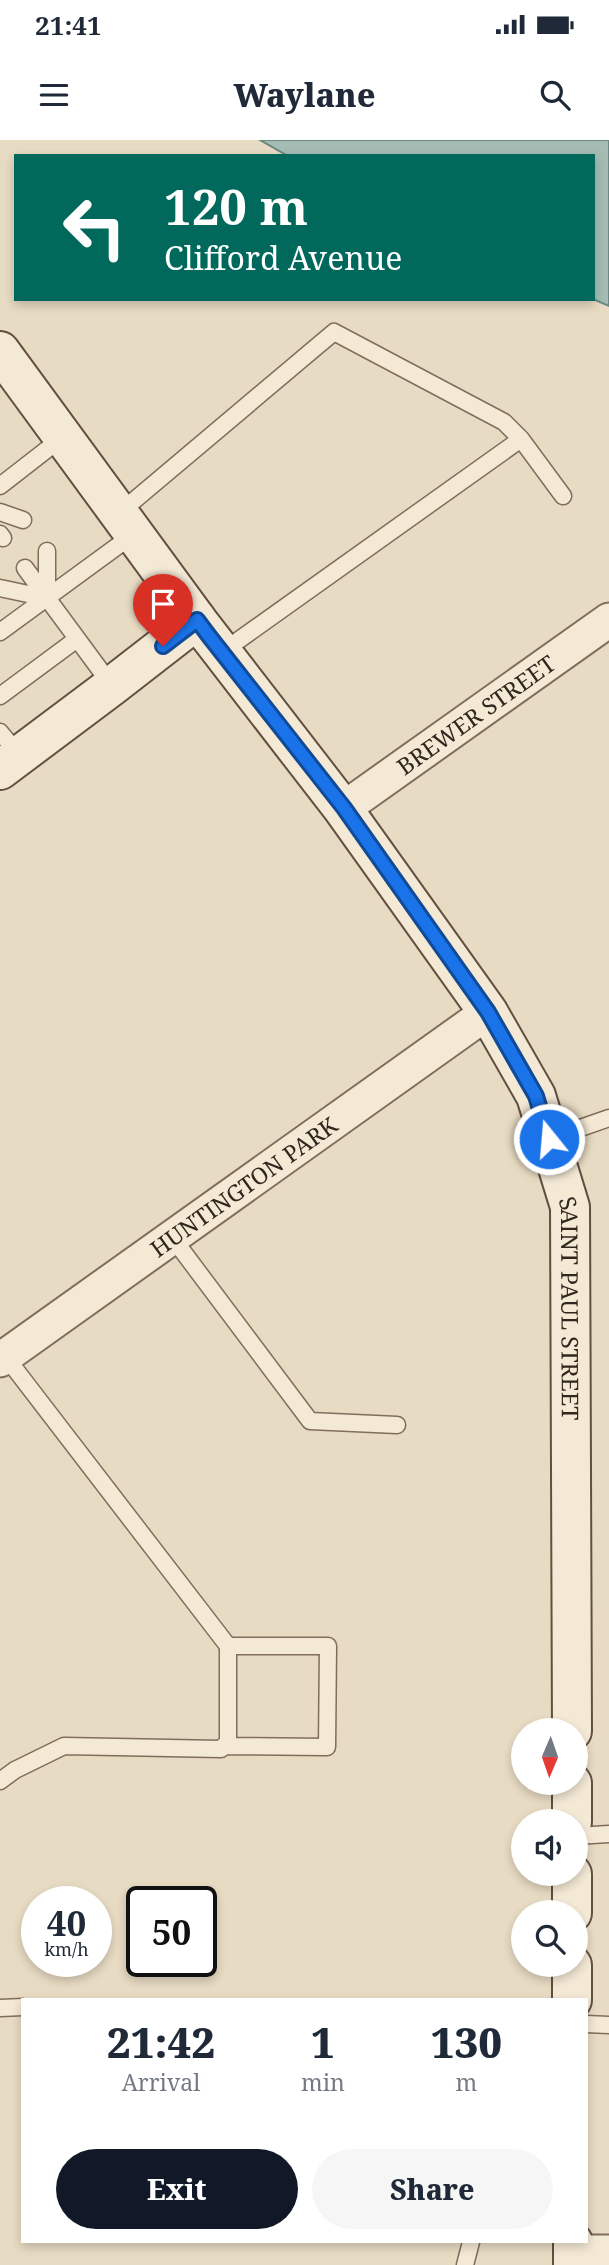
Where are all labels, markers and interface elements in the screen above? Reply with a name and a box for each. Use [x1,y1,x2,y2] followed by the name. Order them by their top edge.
[35,7,102,43] text: 21:41
[234,73,375,116] text: Waylane
[35,76,73,114] icon: menu
[536,76,574,114] icon: search
[164,173,308,239] text: 120 m
[49,182,140,273] icon: left
[164,236,402,279] text: Clifford Avenue
[133,574,193,646] pin
[144,585,182,623] icon: arrive
[390,647,562,782] street label: BREWER STREET
[512,1102,586,1176] position arrow
[143,1108,344,1264] street label: HUNTINGTON PARK
[552,1192,587,1420] street label: SAINT PAUL STREET
[511,1718,588,1796] north arrow
[511,1718,588,1977] map controls
[511,1809,588,1886] button: sound
[126,1886,217,1977] speed limit sign: 50
[47,1899,86,1946] text: 40
[511,1900,588,1977] button: search
[44,1937,89,1961] text: km/h
[107,2013,215,2070] text: 21:42
[311,2013,335,2070] text: 1
[431,2013,502,2070] text: 130
[122,2066,200,2098] text: Arrival
[301,2066,345,2098] text: min
[456,2066,477,2098] text: m
[56,2149,298,2229] button: Exit
[312,2149,553,2229] button: Share

